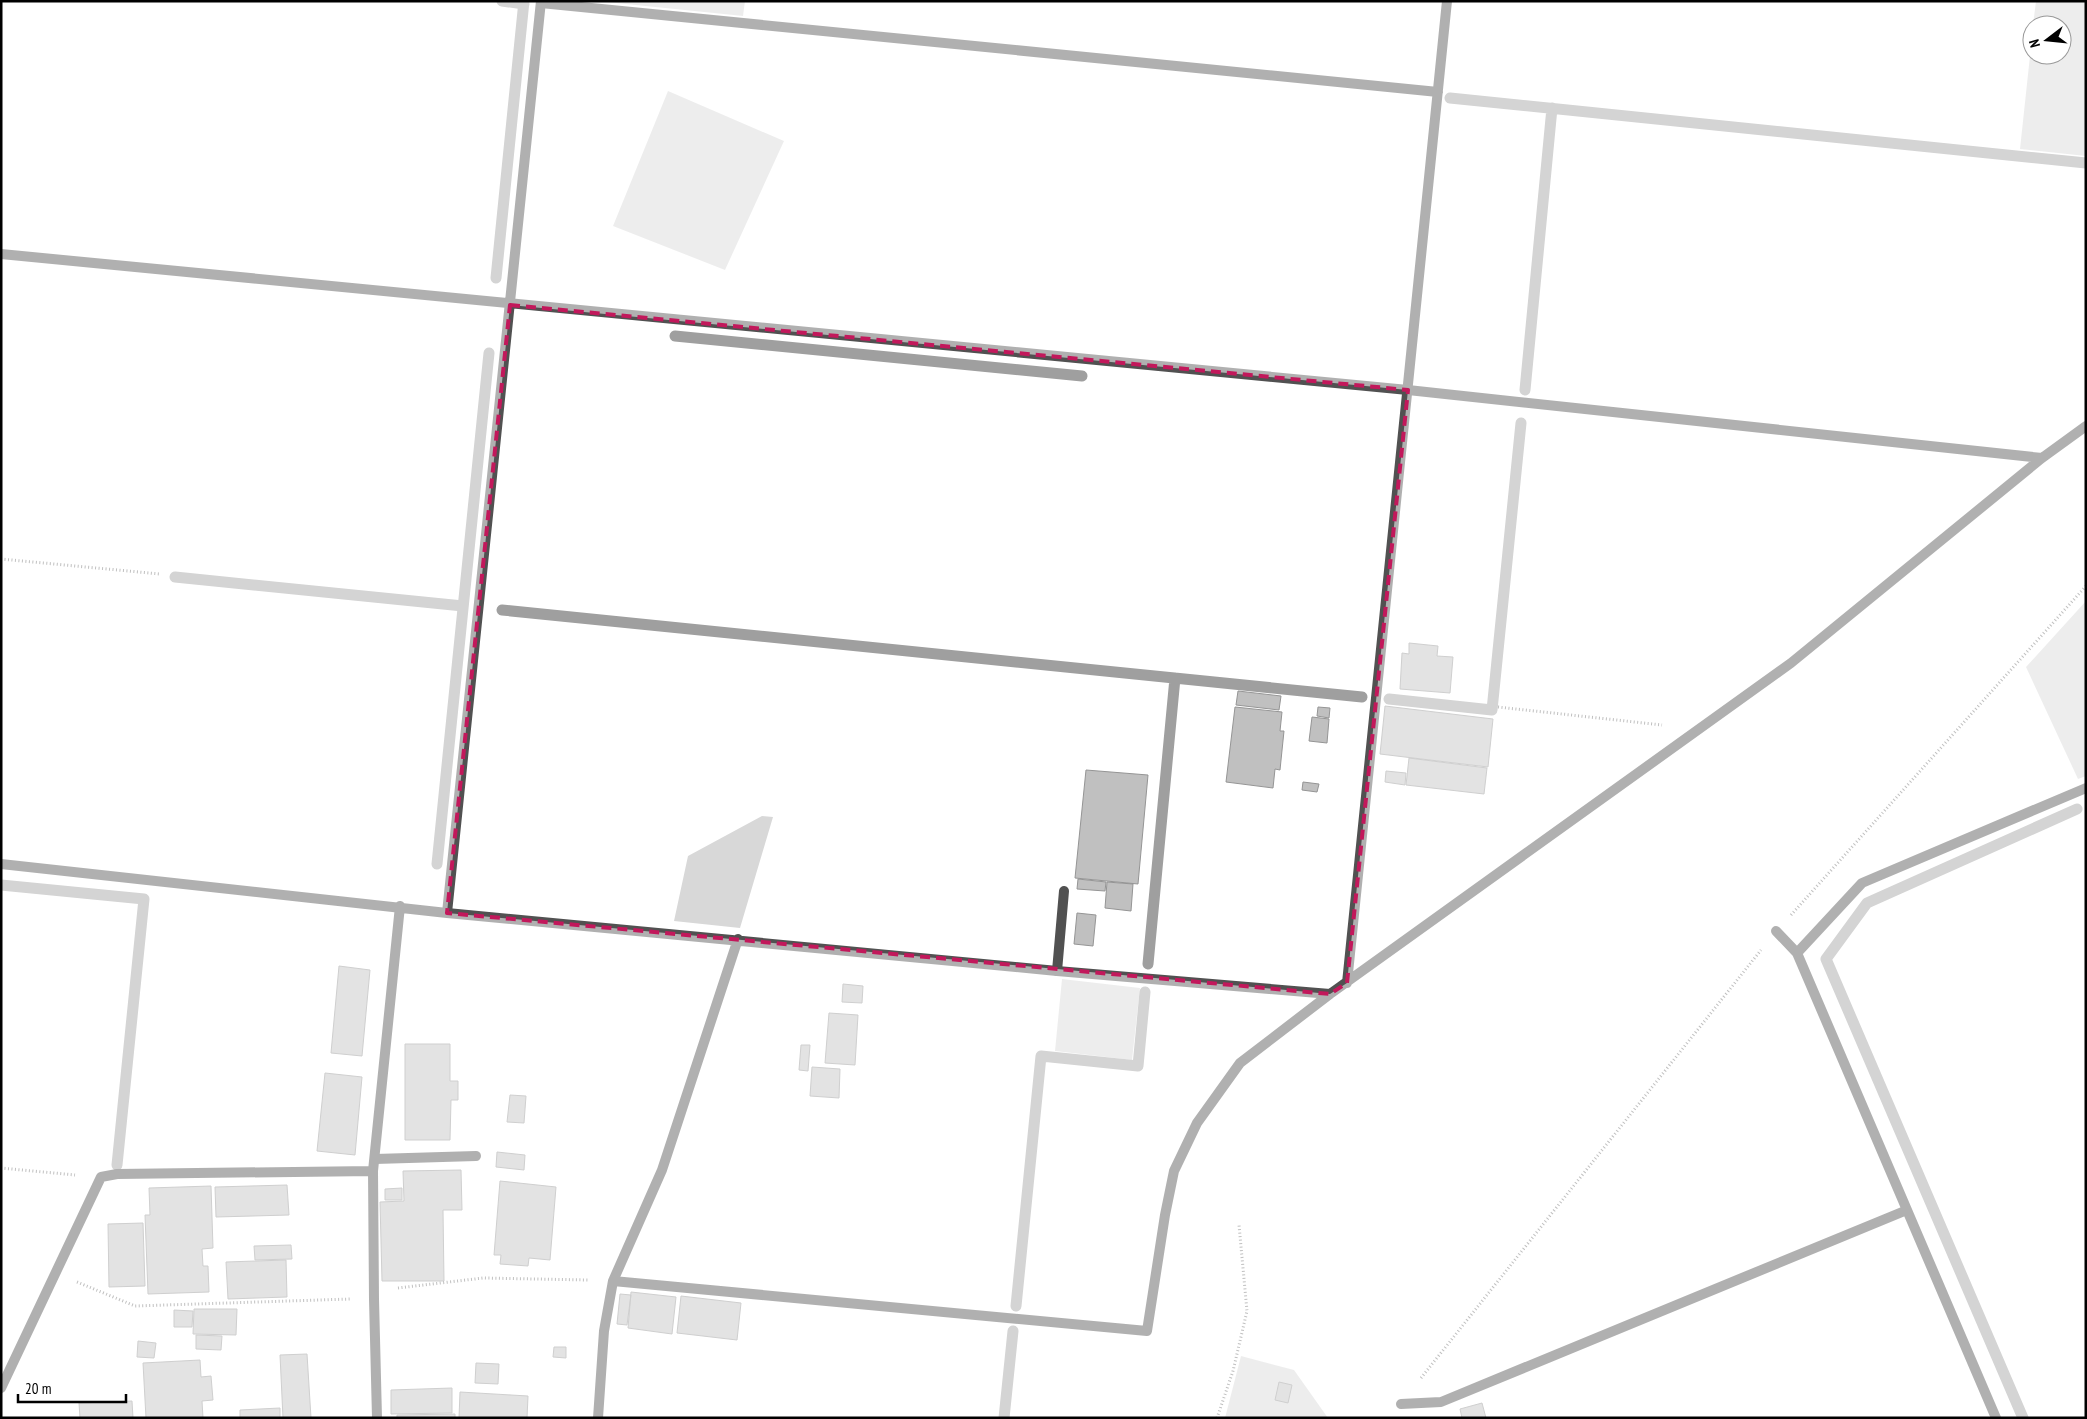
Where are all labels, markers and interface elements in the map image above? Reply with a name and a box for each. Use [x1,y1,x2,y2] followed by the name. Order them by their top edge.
[2022,15,2072,65] north arrow
[2025,37,2044,50] text: N
[18,1372,125,1404] scale bar
[25,1379,51,1398] text: 20 m

